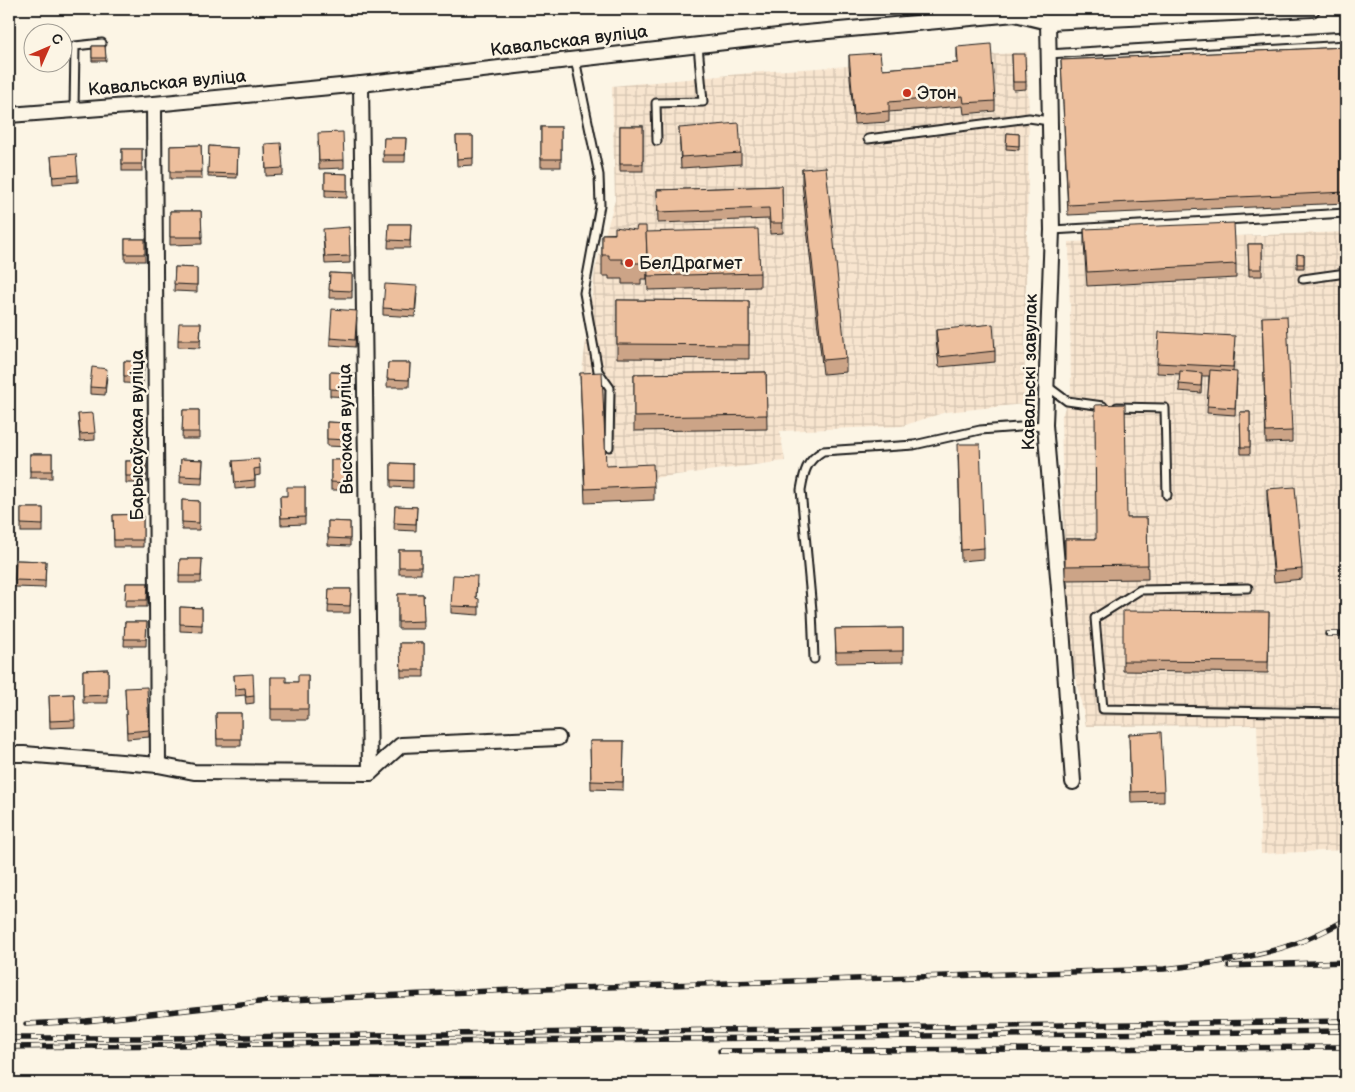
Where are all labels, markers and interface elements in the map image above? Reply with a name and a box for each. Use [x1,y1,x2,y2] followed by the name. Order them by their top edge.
[489,21,649,61] street label: Кавальская вуліца
[22,22,72,72] north arrow
[47,30,66,49] text: С
[87,66,247,100] street label: Кавальская вуліца
[917,83,957,104] place label: Этон
[901,87,913,99] marker: Этон
[639,253,743,274] place label: БелДрагмет
[623,257,635,269] marker: БелДрагмет
[1018,293,1042,450] street label: Кавальскі завулак
[127,349,148,521] street label: Барысаўская вуліца
[334,363,358,495] street label: Высокая вуліца

